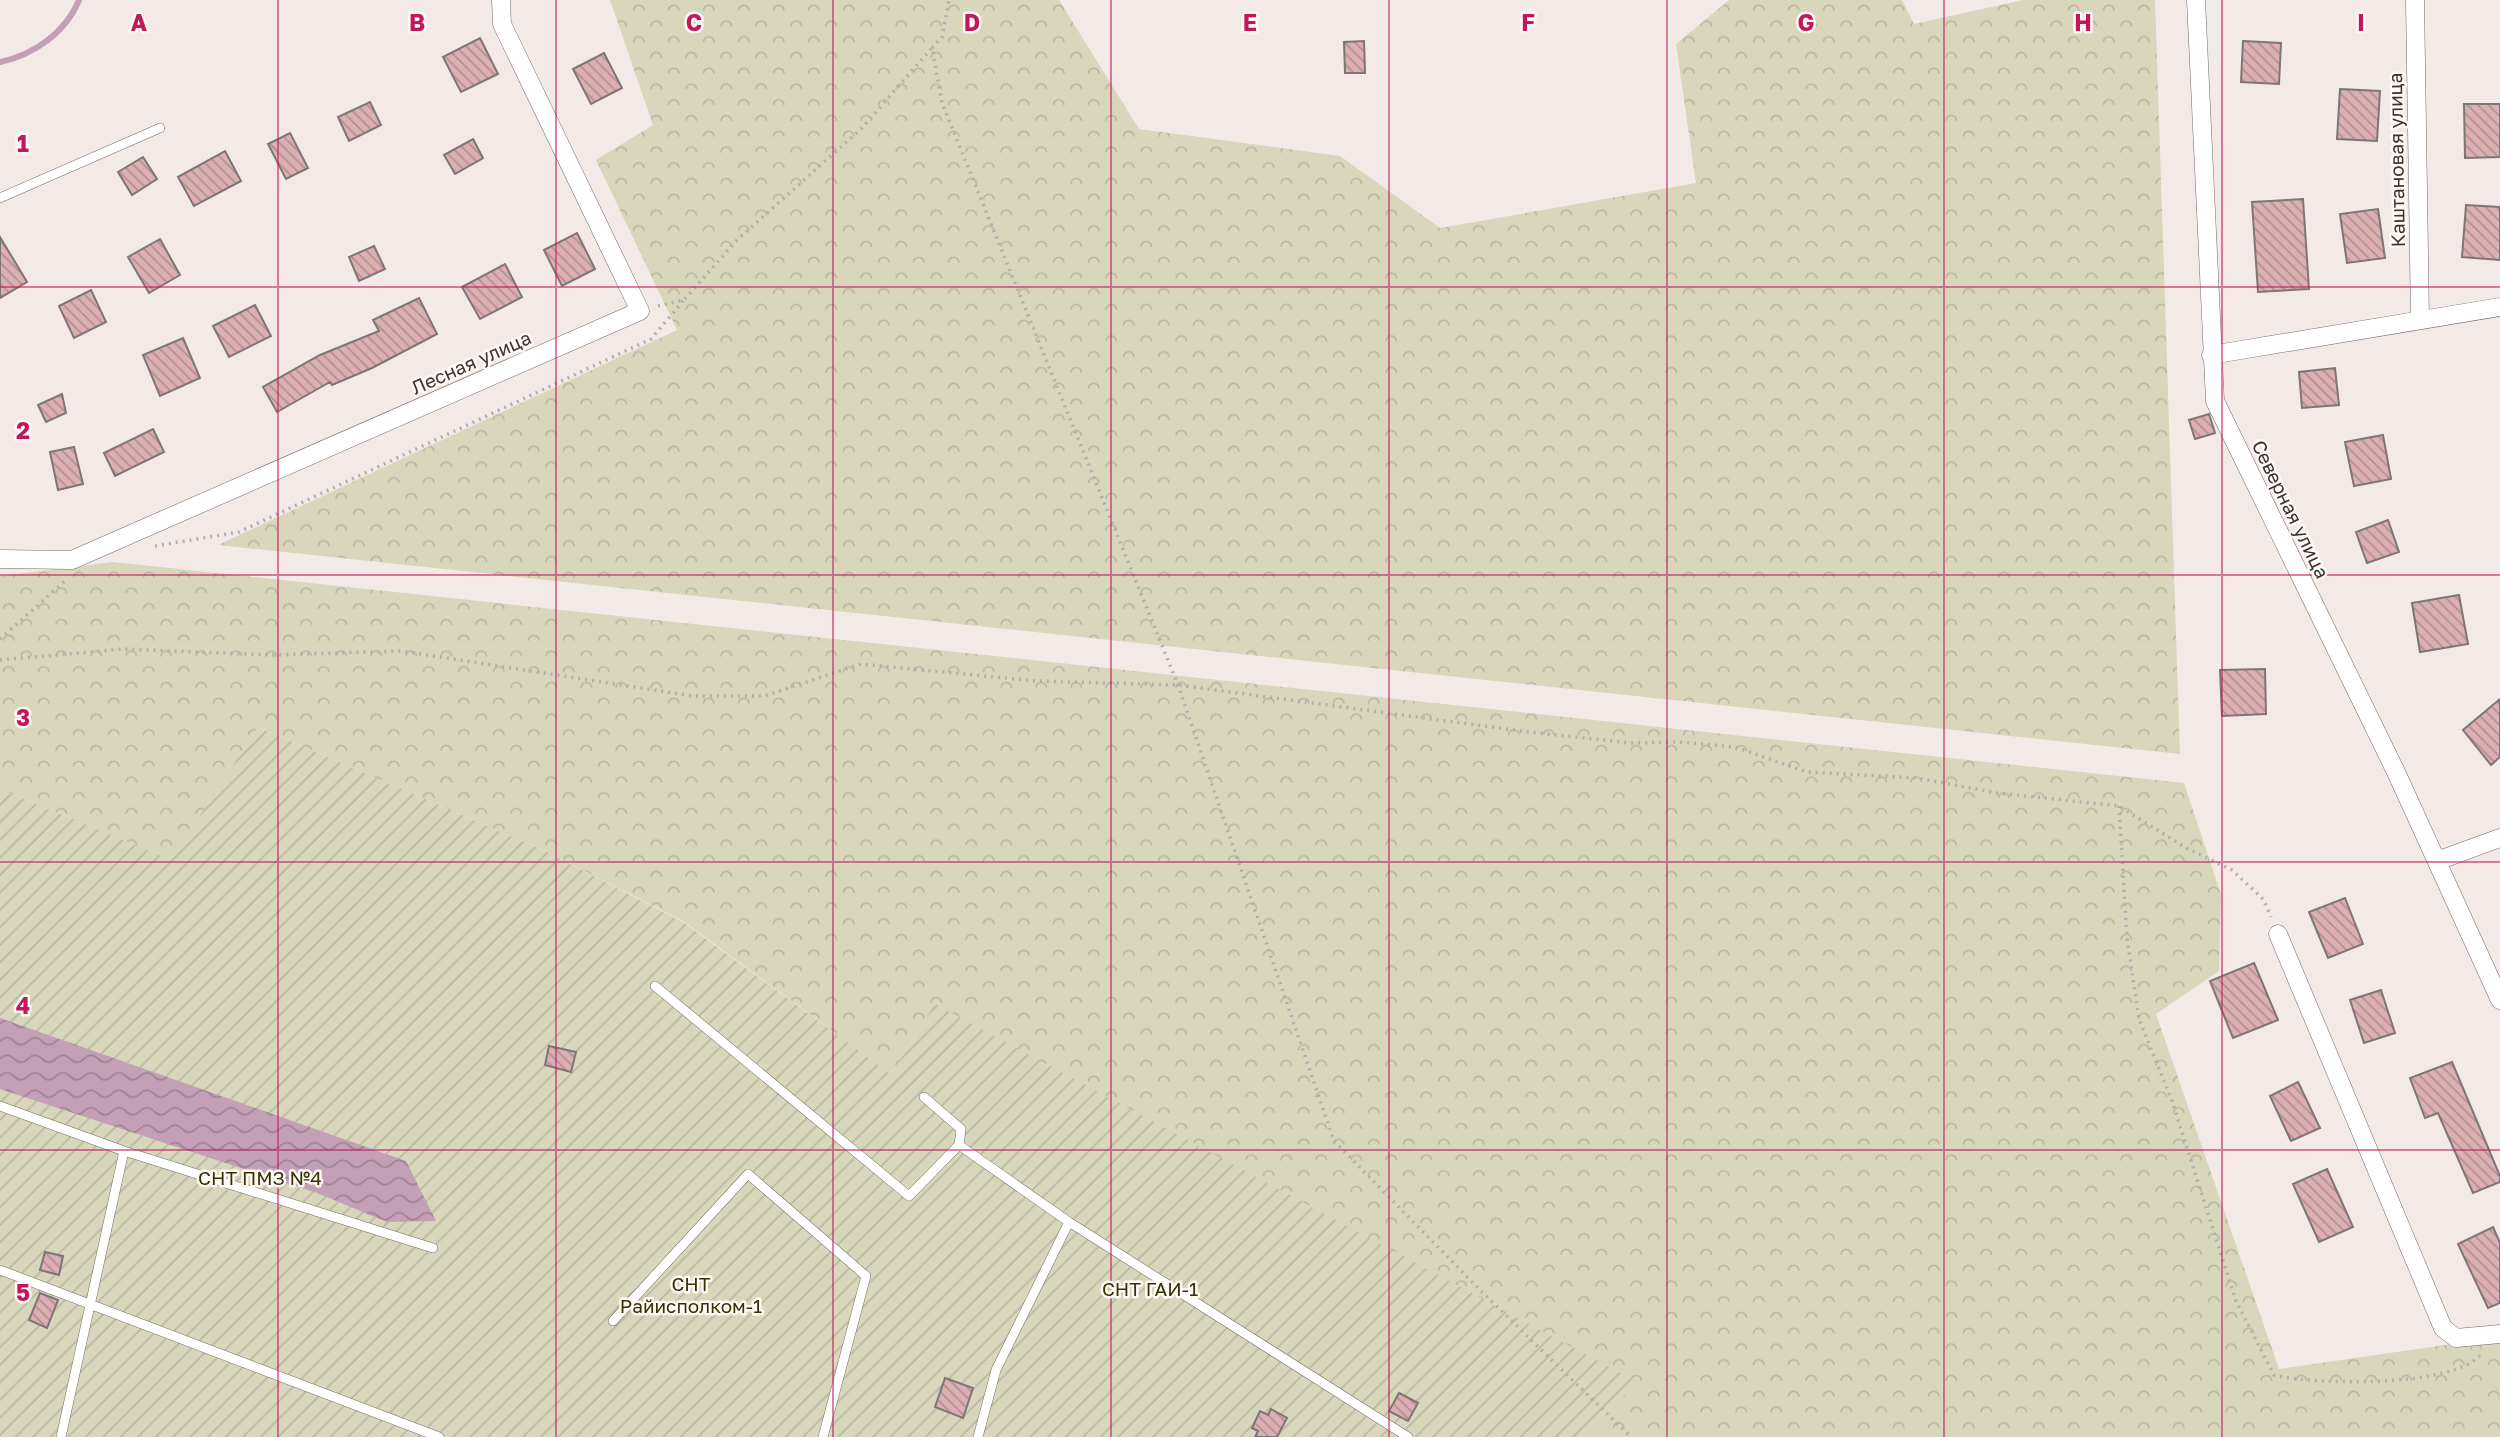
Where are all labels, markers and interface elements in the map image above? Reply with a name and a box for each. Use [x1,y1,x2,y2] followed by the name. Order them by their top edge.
[131,8,148,36] text: A
[409,8,425,36] text: B
[686,8,702,36] text: C
[964,8,980,36] text: D
[1243,8,1257,36] text: E
[1521,8,1535,36] text: F
[1798,8,1814,36] text: G
[2074,8,2092,36] text: H
[2357,8,2365,36] text: I
[2383,73,2409,247] street label: Каштановая улица
[17,129,29,157] text: 1
[408,325,534,399] street label: Лесная улица
[16,416,30,444] text: 2
[2248,436,2334,582] street label: Северная улица
[16,703,30,731] text: 3
[16,991,30,1019] text: 4
[198,1166,322,1189] park label: СНТ ПМЗ №4
[620,1272,762,1317] park label: СНТ Райисполком-1
[1102,1277,1198,1300] park label: СНТ ГАИ-1
[16,1278,30,1306] text: 5

